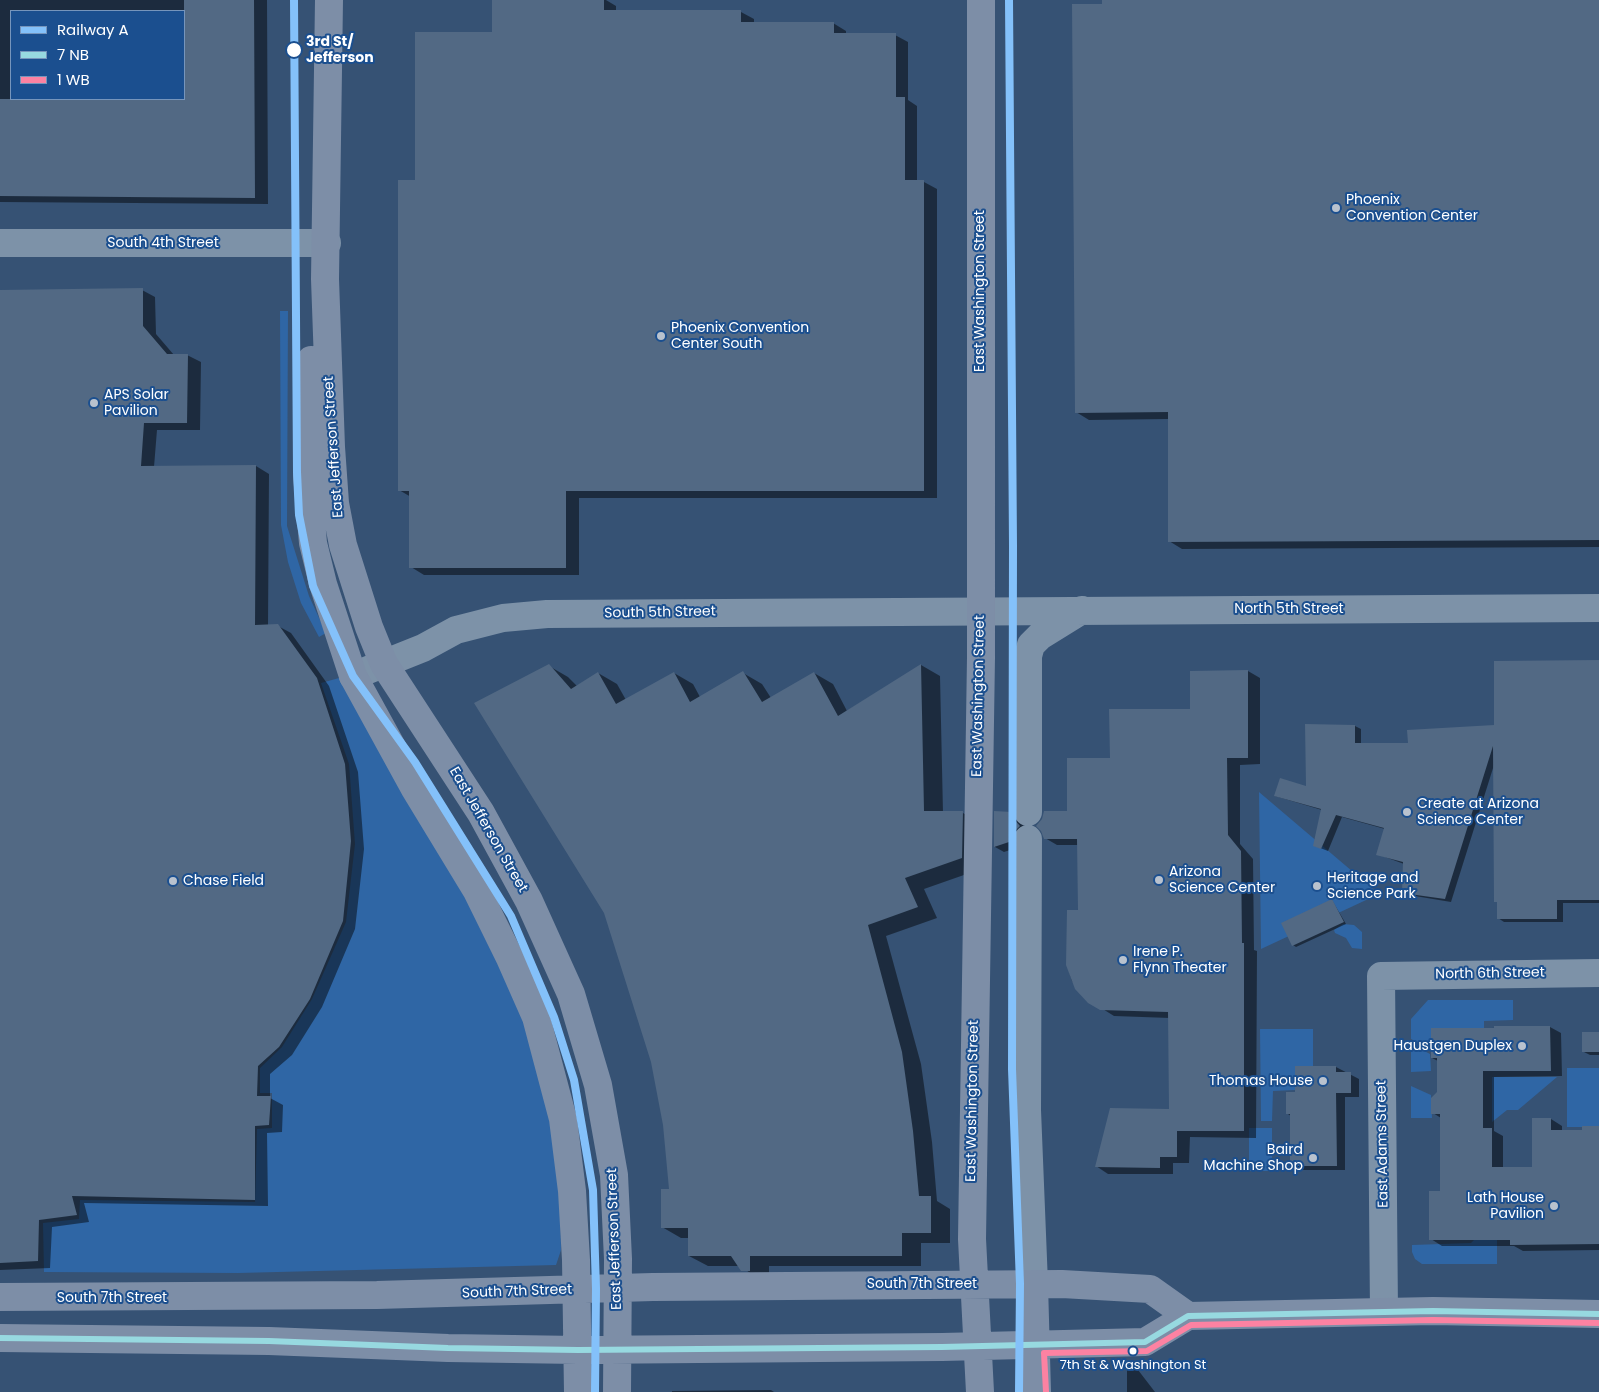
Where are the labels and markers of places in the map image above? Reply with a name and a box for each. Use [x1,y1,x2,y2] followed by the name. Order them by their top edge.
[306,34,374,66] place label: 3rd St/ Jefferson
[285,41,303,59] marker: 3rd St/ Jefferson
[1346,192,1478,224] place label: Phoenix Convention Center
[1330,202,1342,214] marker: Phoenix Convention Center
[671,320,809,352] place label: Phoenix Convention Center South
[655,330,667,342] marker: Phoenix Convention Center South
[104,387,169,420] place label: APS Solar Pavilion
[88,397,100,409] marker: APS Solar Pavilion
[1417,796,1539,829] place label: Create at Arizona Science Center
[1401,806,1413,818] marker: Create at Arizona Science Center
[1169,864,1275,896] place label: Arizona Science Center
[1327,870,1418,902] place label: Heritage and Science Park
[183,873,264,889] place label: Chase Field
[1153,874,1165,886] marker: Arizona Science Center
[167,875,179,887] marker: Chase Field
[1311,880,1323,892] marker: Heritage and Science Park
[1133,944,1227,976] place label: Irene P. Flynn Theater
[1117,954,1129,966] marker: Irene P. Flynn Theater
[1393,1038,1512,1054] place label: Haustgen Duplex
[1516,1040,1528,1052] marker: Haustgen Duplex
[1209,1073,1313,1089] place label: Thomas House
[1317,1075,1329,1087] marker: Thomas House
[1204,1142,1303,1174] place label: Baird Machine Shop
[1307,1152,1319,1164] marker: Baird Machine Shop
[1467,1190,1544,1222] place label: Lath House Pavilion
[1548,1200,1560,1212] marker: Lath House Pavilion
[1128,1346,1138,1356] marker: 7th St & Washington St
[1060,1358,1206,1374] place label: 7th St & Washington St

